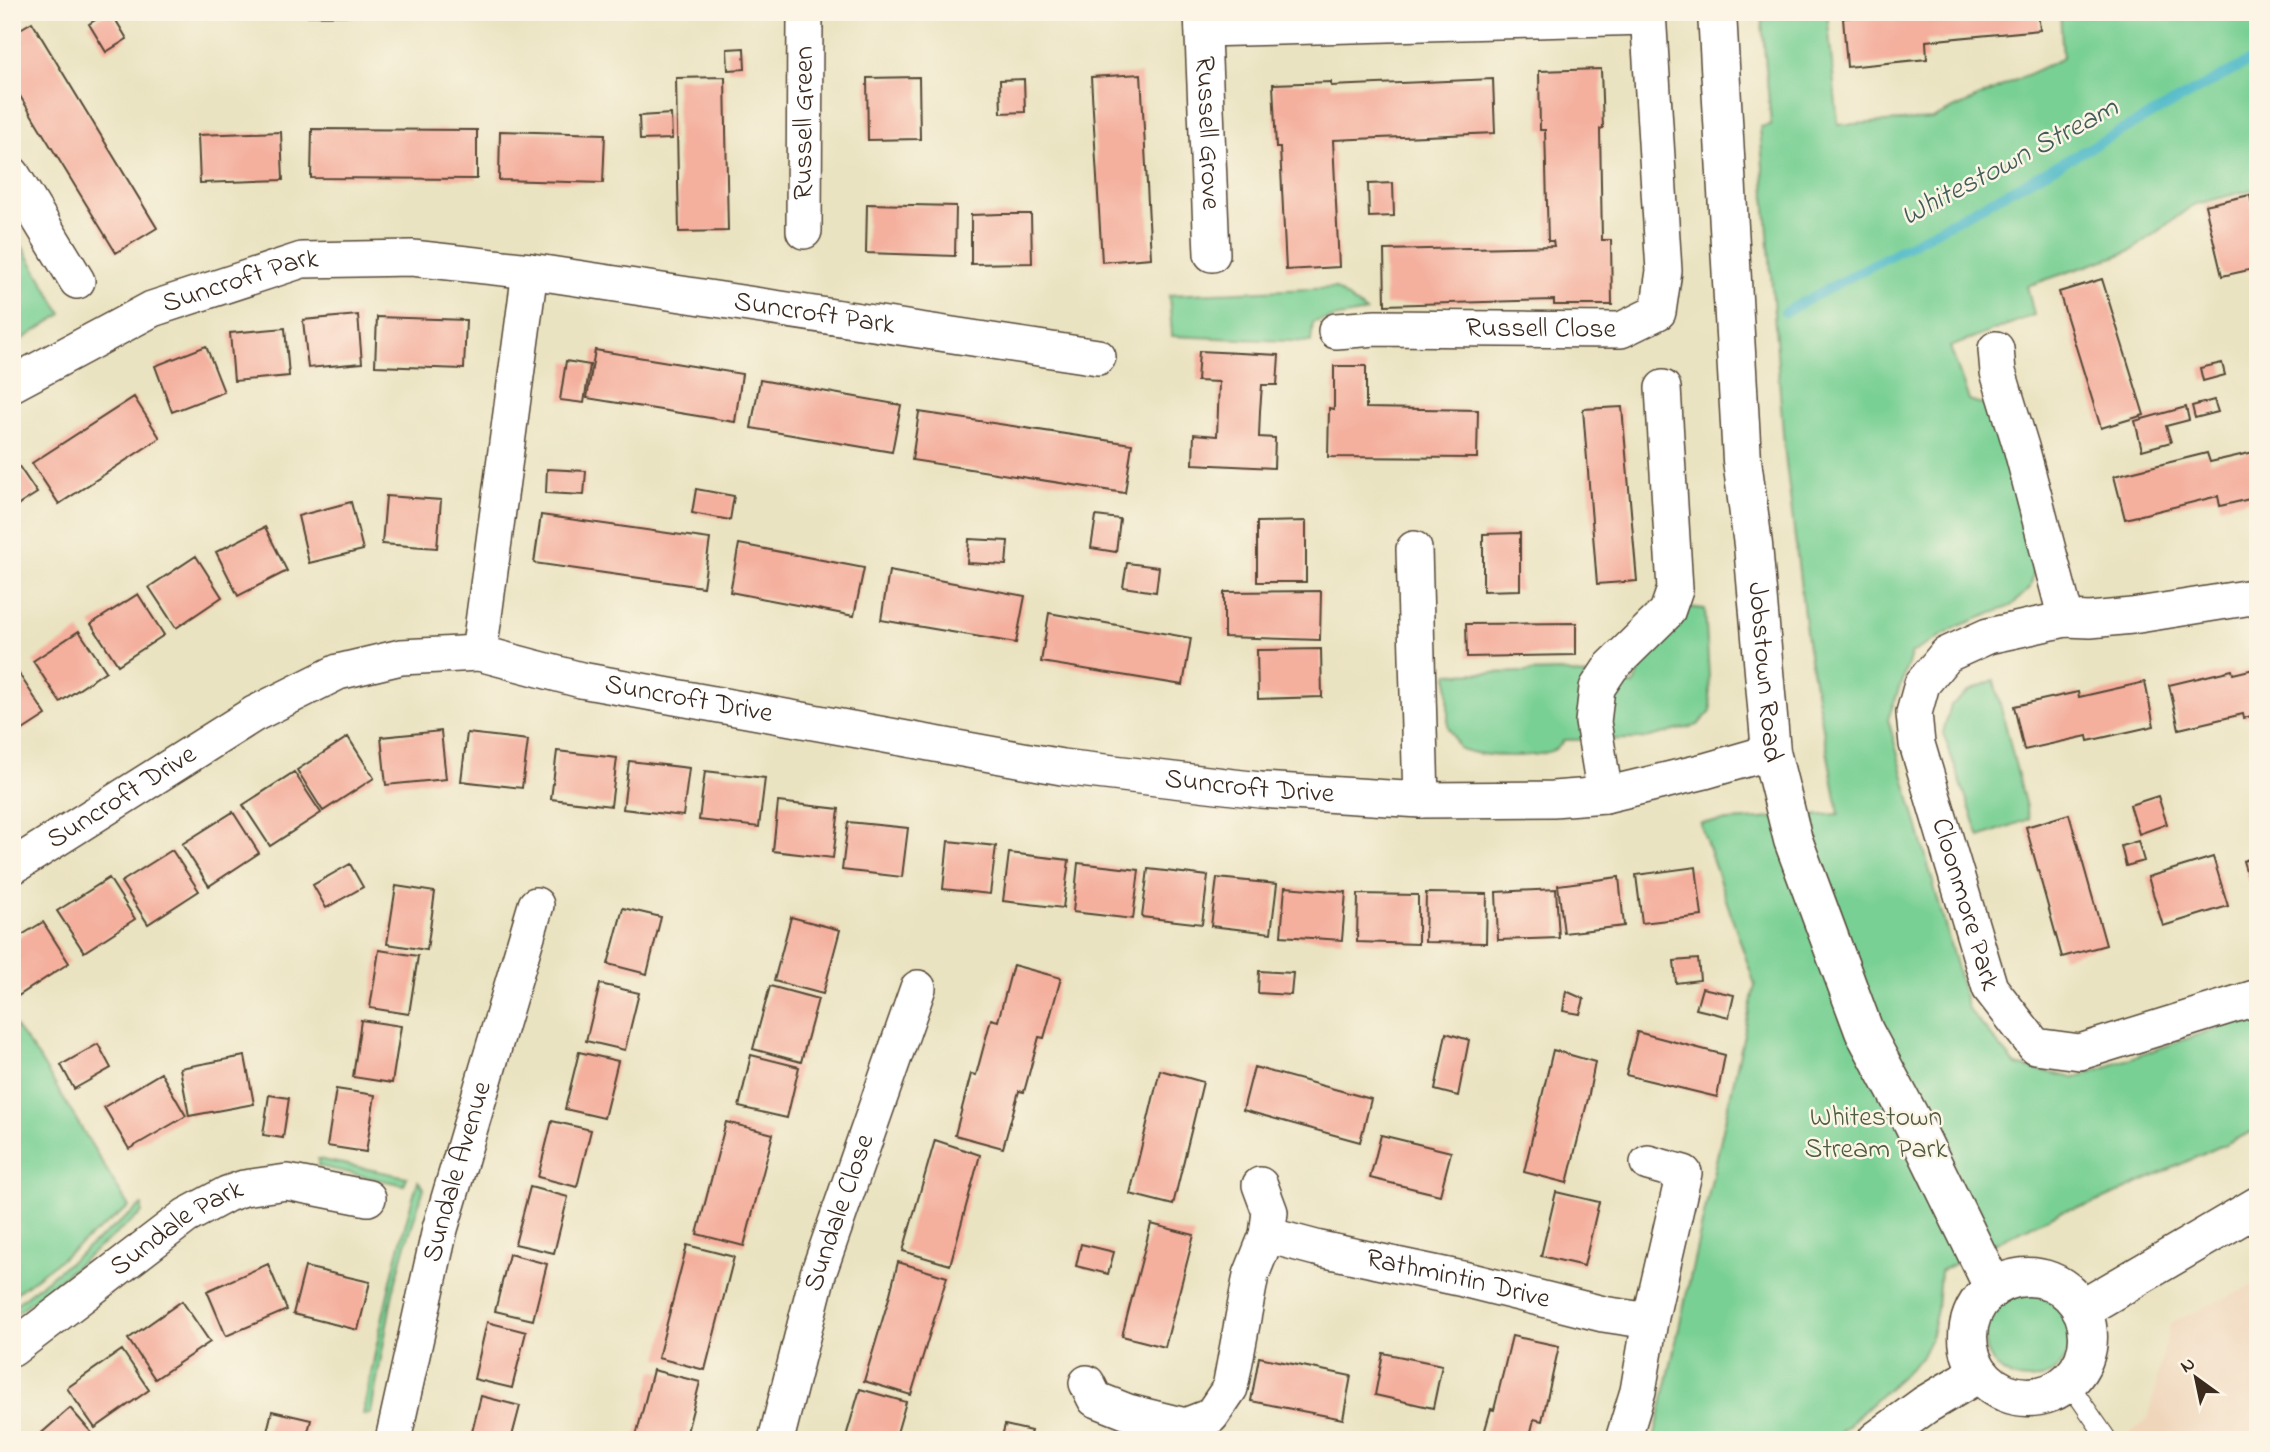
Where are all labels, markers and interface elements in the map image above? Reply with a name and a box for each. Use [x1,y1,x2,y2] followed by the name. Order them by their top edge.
[784,46,825,200] street label: Russell Green
[1183,55,1231,211] street label: Russell Grove
[1893,87,2127,239] water label: Whitestown Stream
[157,239,320,325] street label: Suncroft Park
[731,282,898,347] street label: Suncroft Park
[1466,308,1617,350] street label: Russell Close
[1736,580,1793,767] street label: Jobstown Road
[601,664,777,735] street label: Suncroft Drive
[39,734,205,860] street label: Suncroft Drive
[1162,759,1336,815] street label: Suncroft Drive
[1920,813,2010,996] street label: Cloonmore Park
[413,1076,503,1266] street label: Sundale Avenue
[1804,1098,1948,1171] park label: Whitestown Stream Park
[794,1128,886,1296] street label: Sundale Close
[101,1169,250,1287] street label: Sundale Park
[1362,1239,1555,1321] street label: Rathmintin Drive
[2162,1344,2232,1414] north arrow
[2175,1351,2201,1381] text: N

